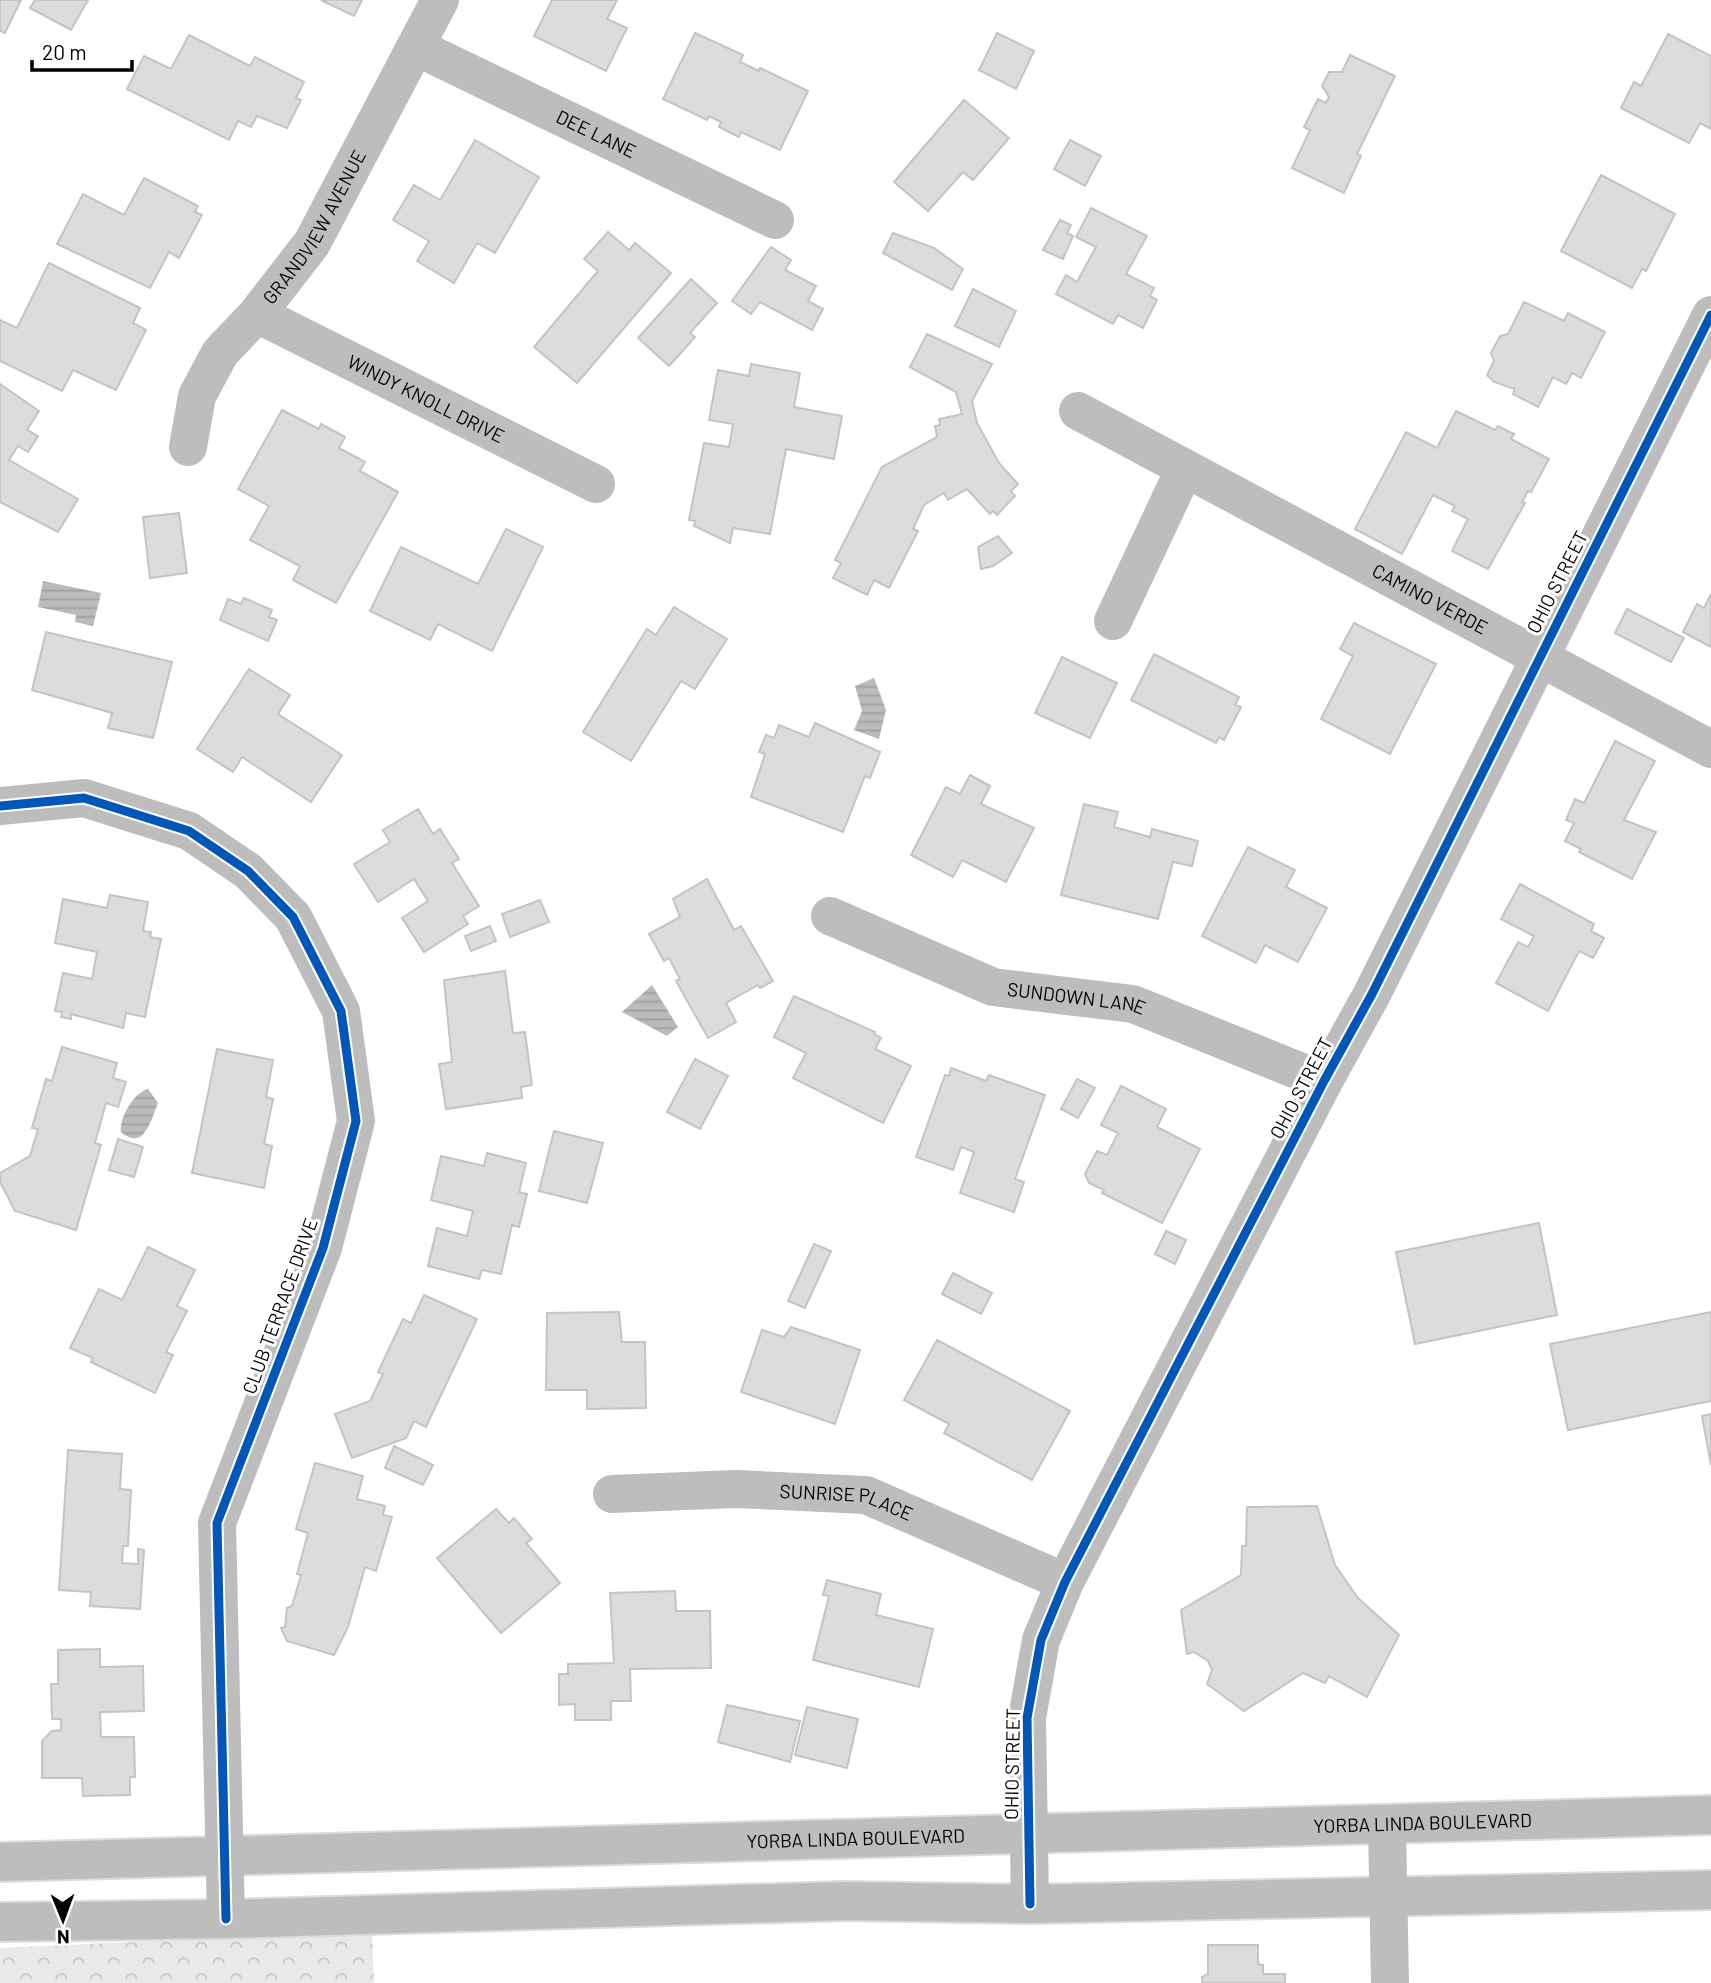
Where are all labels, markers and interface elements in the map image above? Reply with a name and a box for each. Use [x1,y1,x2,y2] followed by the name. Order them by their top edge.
[32,28,131,72] scale bar
[42,39,87,64] text: 20 m
[553,104,640,162] street label: DEE LANE
[257,146,370,308] street label: GRANDVIEW AVENUE
[344,349,508,447] street label: WINDY KNOLL DRIVE
[1521,527,1592,637] street label: OHIO STREET
[1369,558,1492,639] street label: CAMINO VERDE
[1006,977,1150,1019] street label: SUNDOWN LANE
[1264,1033,1337,1142] street label: OHIO STREET
[237,1215,322,1397] street label: CLUB TERRACE DRIVE
[779,1479,917,1525] street label: SUNRISE PLACE
[999,1708,1024,1820] street label: OHIO STREET
[1313,1808,1532,1837] street label: YORBA LINDA BOULEVARD
[746,1823,965,1852] street label: YORBA LINDA BOULEVARD
[28,1885,98,1955] north arrow
[57,1926,70,1949] text: N

